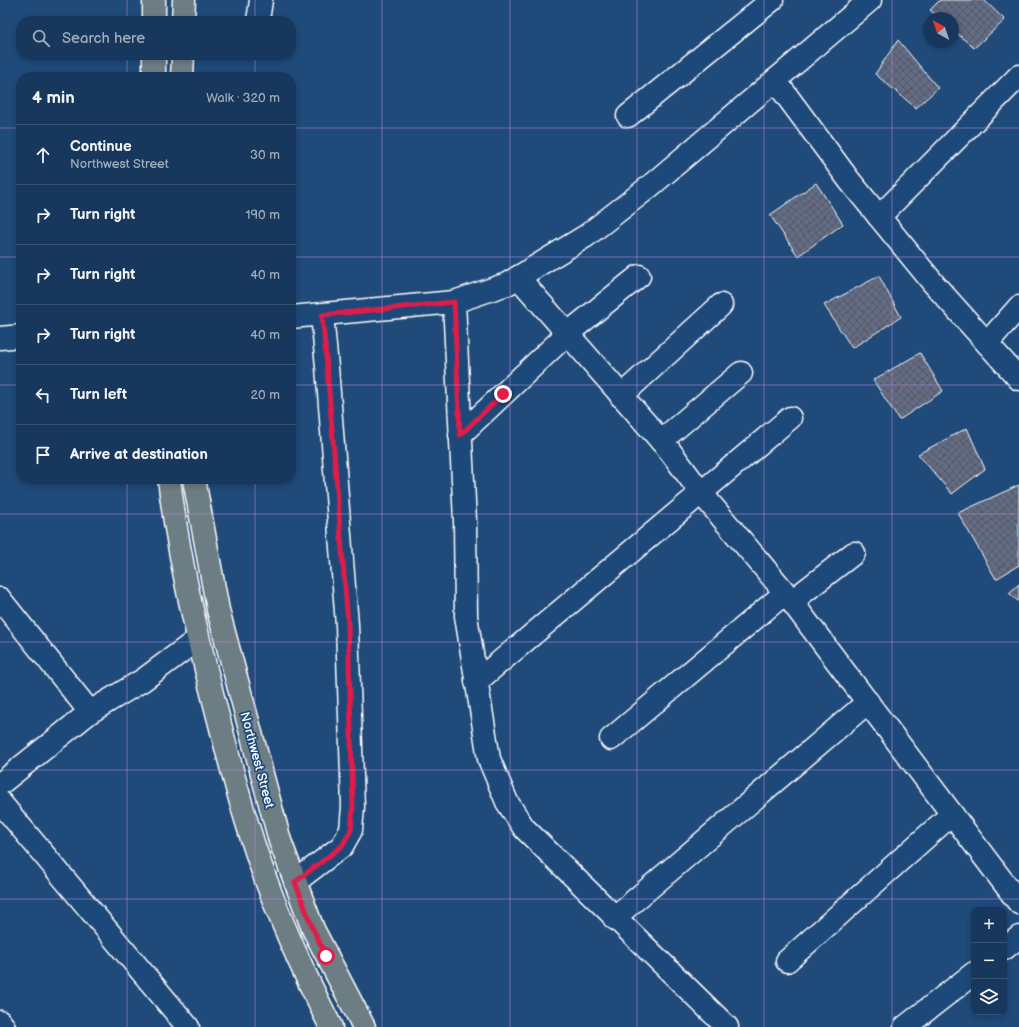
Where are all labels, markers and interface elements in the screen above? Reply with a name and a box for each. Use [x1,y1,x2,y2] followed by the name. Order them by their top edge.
[923,12,959,48] north arrow
[16,16,296,60] search box
[30,27,52,49] icon: search
[62,29,145,48] text: Search here
[32,88,75,108] text: 4 min
[206,90,280,106] text: Walk · 320 m
[70,137,132,156] text: Continue
[32,144,54,166] icon: ahead
[250,147,280,163] text: 30 m
[70,156,169,172] text: Northwest Street
[32,204,54,226] icon: right
[70,205,135,224] text: Turn right
[246,207,280,223] text: 190 m
[32,264,54,286] icon: right
[70,265,135,284] text: Turn right
[250,267,280,283] text: 40 m
[32,324,54,346] icon: right
[70,325,135,344] text: Turn right
[250,327,280,343] text: 40 m
[32,384,54,406] icon: left
[70,385,127,404] text: Turn left
[494,385,512,403] route end
[250,387,280,403] text: 20 m
[32,444,54,466] icon: arrive
[70,445,208,464] text: Arrive at destination
[236,710,278,810] street label: Northwest Street
[971,907,1007,1015] map controls
[971,907,1007,943] button: +
[971,943,1007,979] button: −
[317,947,335,965] route start
[971,979,1007,1015] button: layers

